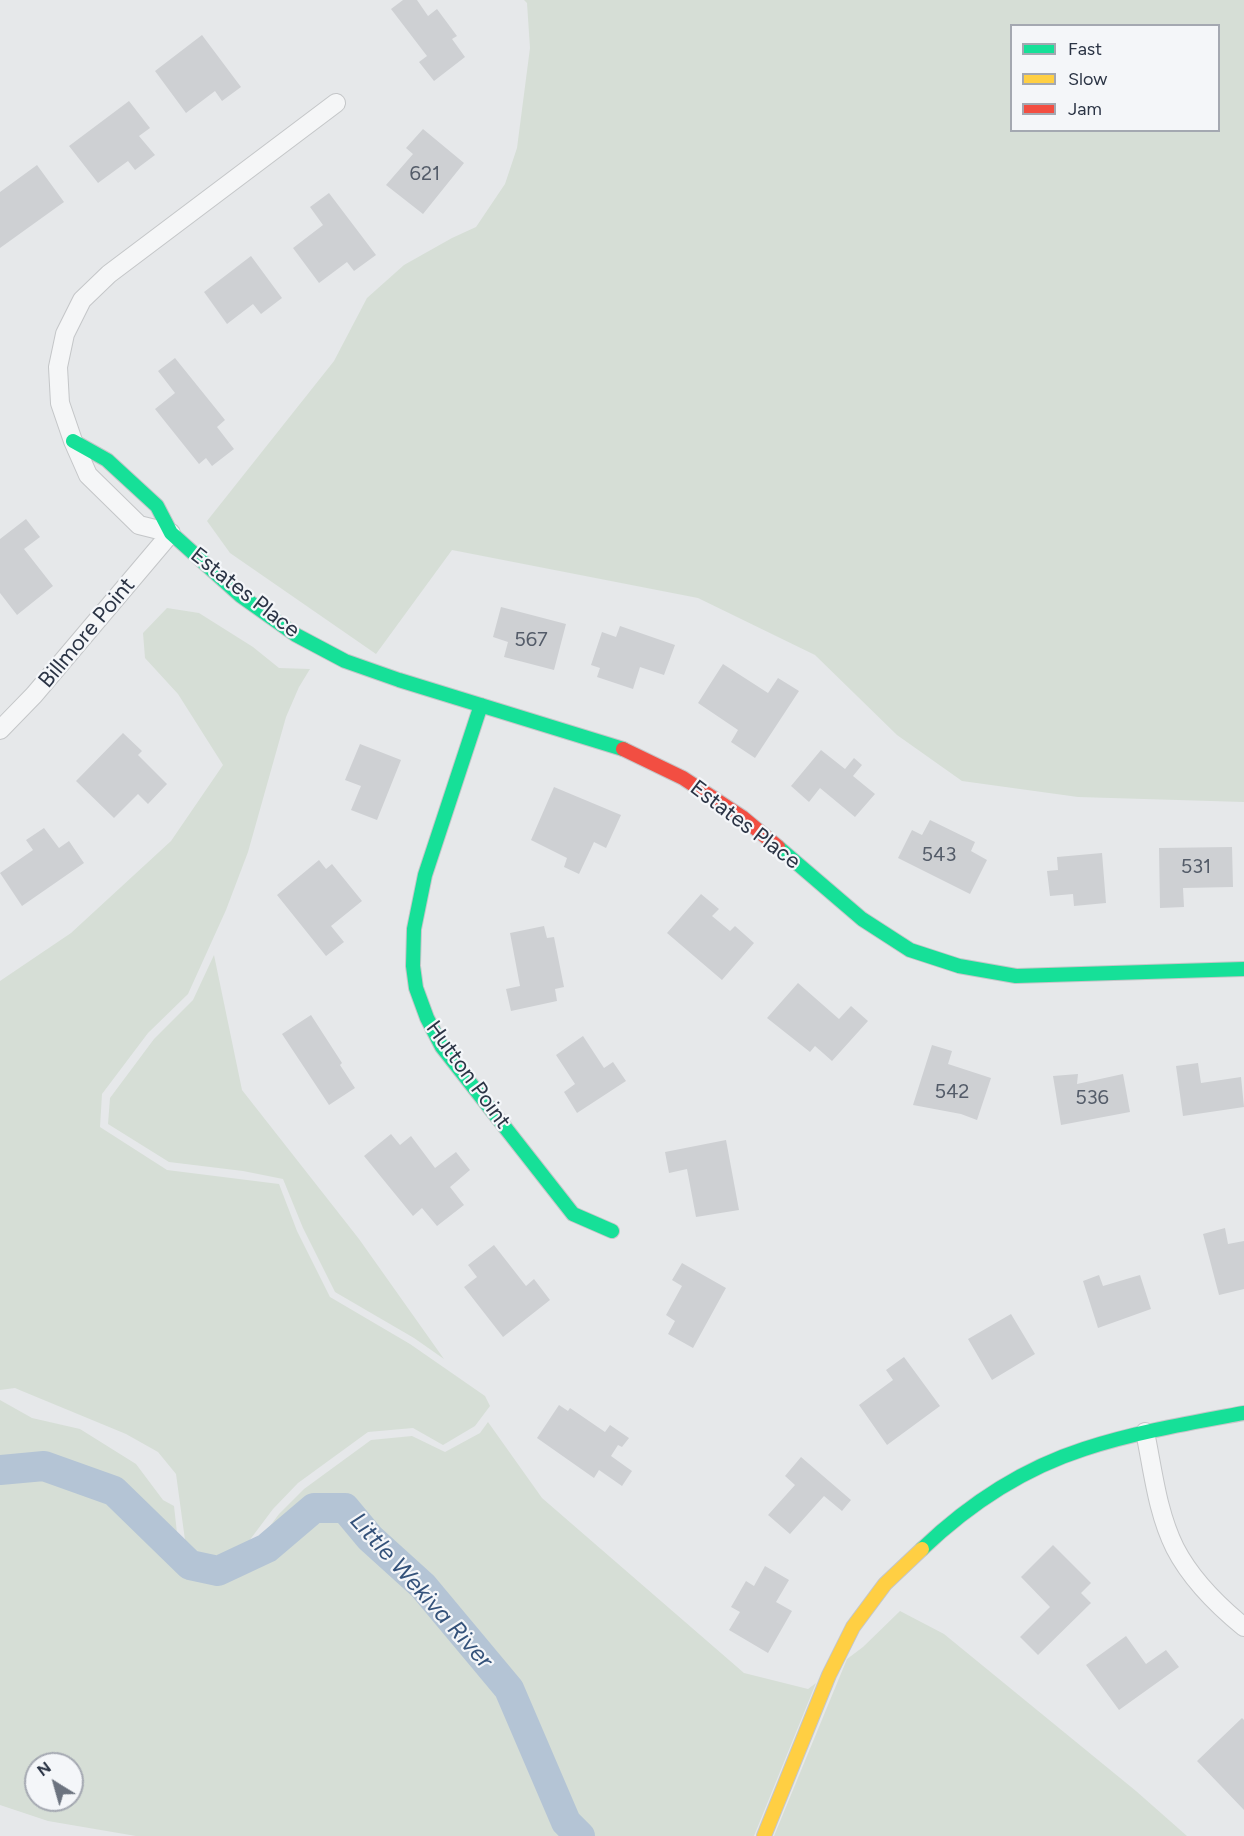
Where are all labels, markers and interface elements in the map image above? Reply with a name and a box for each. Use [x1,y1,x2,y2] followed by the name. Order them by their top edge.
[1010,24,1220,132] legend
[1068,38,1102,60] text: Fast
[1068,68,1107,90] text: Slow
[1068,98,1102,120] text: Jam
[410,162,440,186] house number: 621
[185,542,305,644] street label: Estates Place
[33,573,141,693] street label: Billmore Point
[514,628,548,652] house number: 567
[685,775,805,875] street label: Estates Place
[922,843,956,867] house number: 543
[1181,855,1211,879] house number: 531
[420,1016,516,1134] street label: Hutton Point
[934,1080,970,1104] house number: 542
[1075,1086,1109,1110] house number: 536
[343,1507,499,1675] water label: Little Wekiva River
[24,1752,84,1812] north arrow
[33,1758,55,1780] text: N

